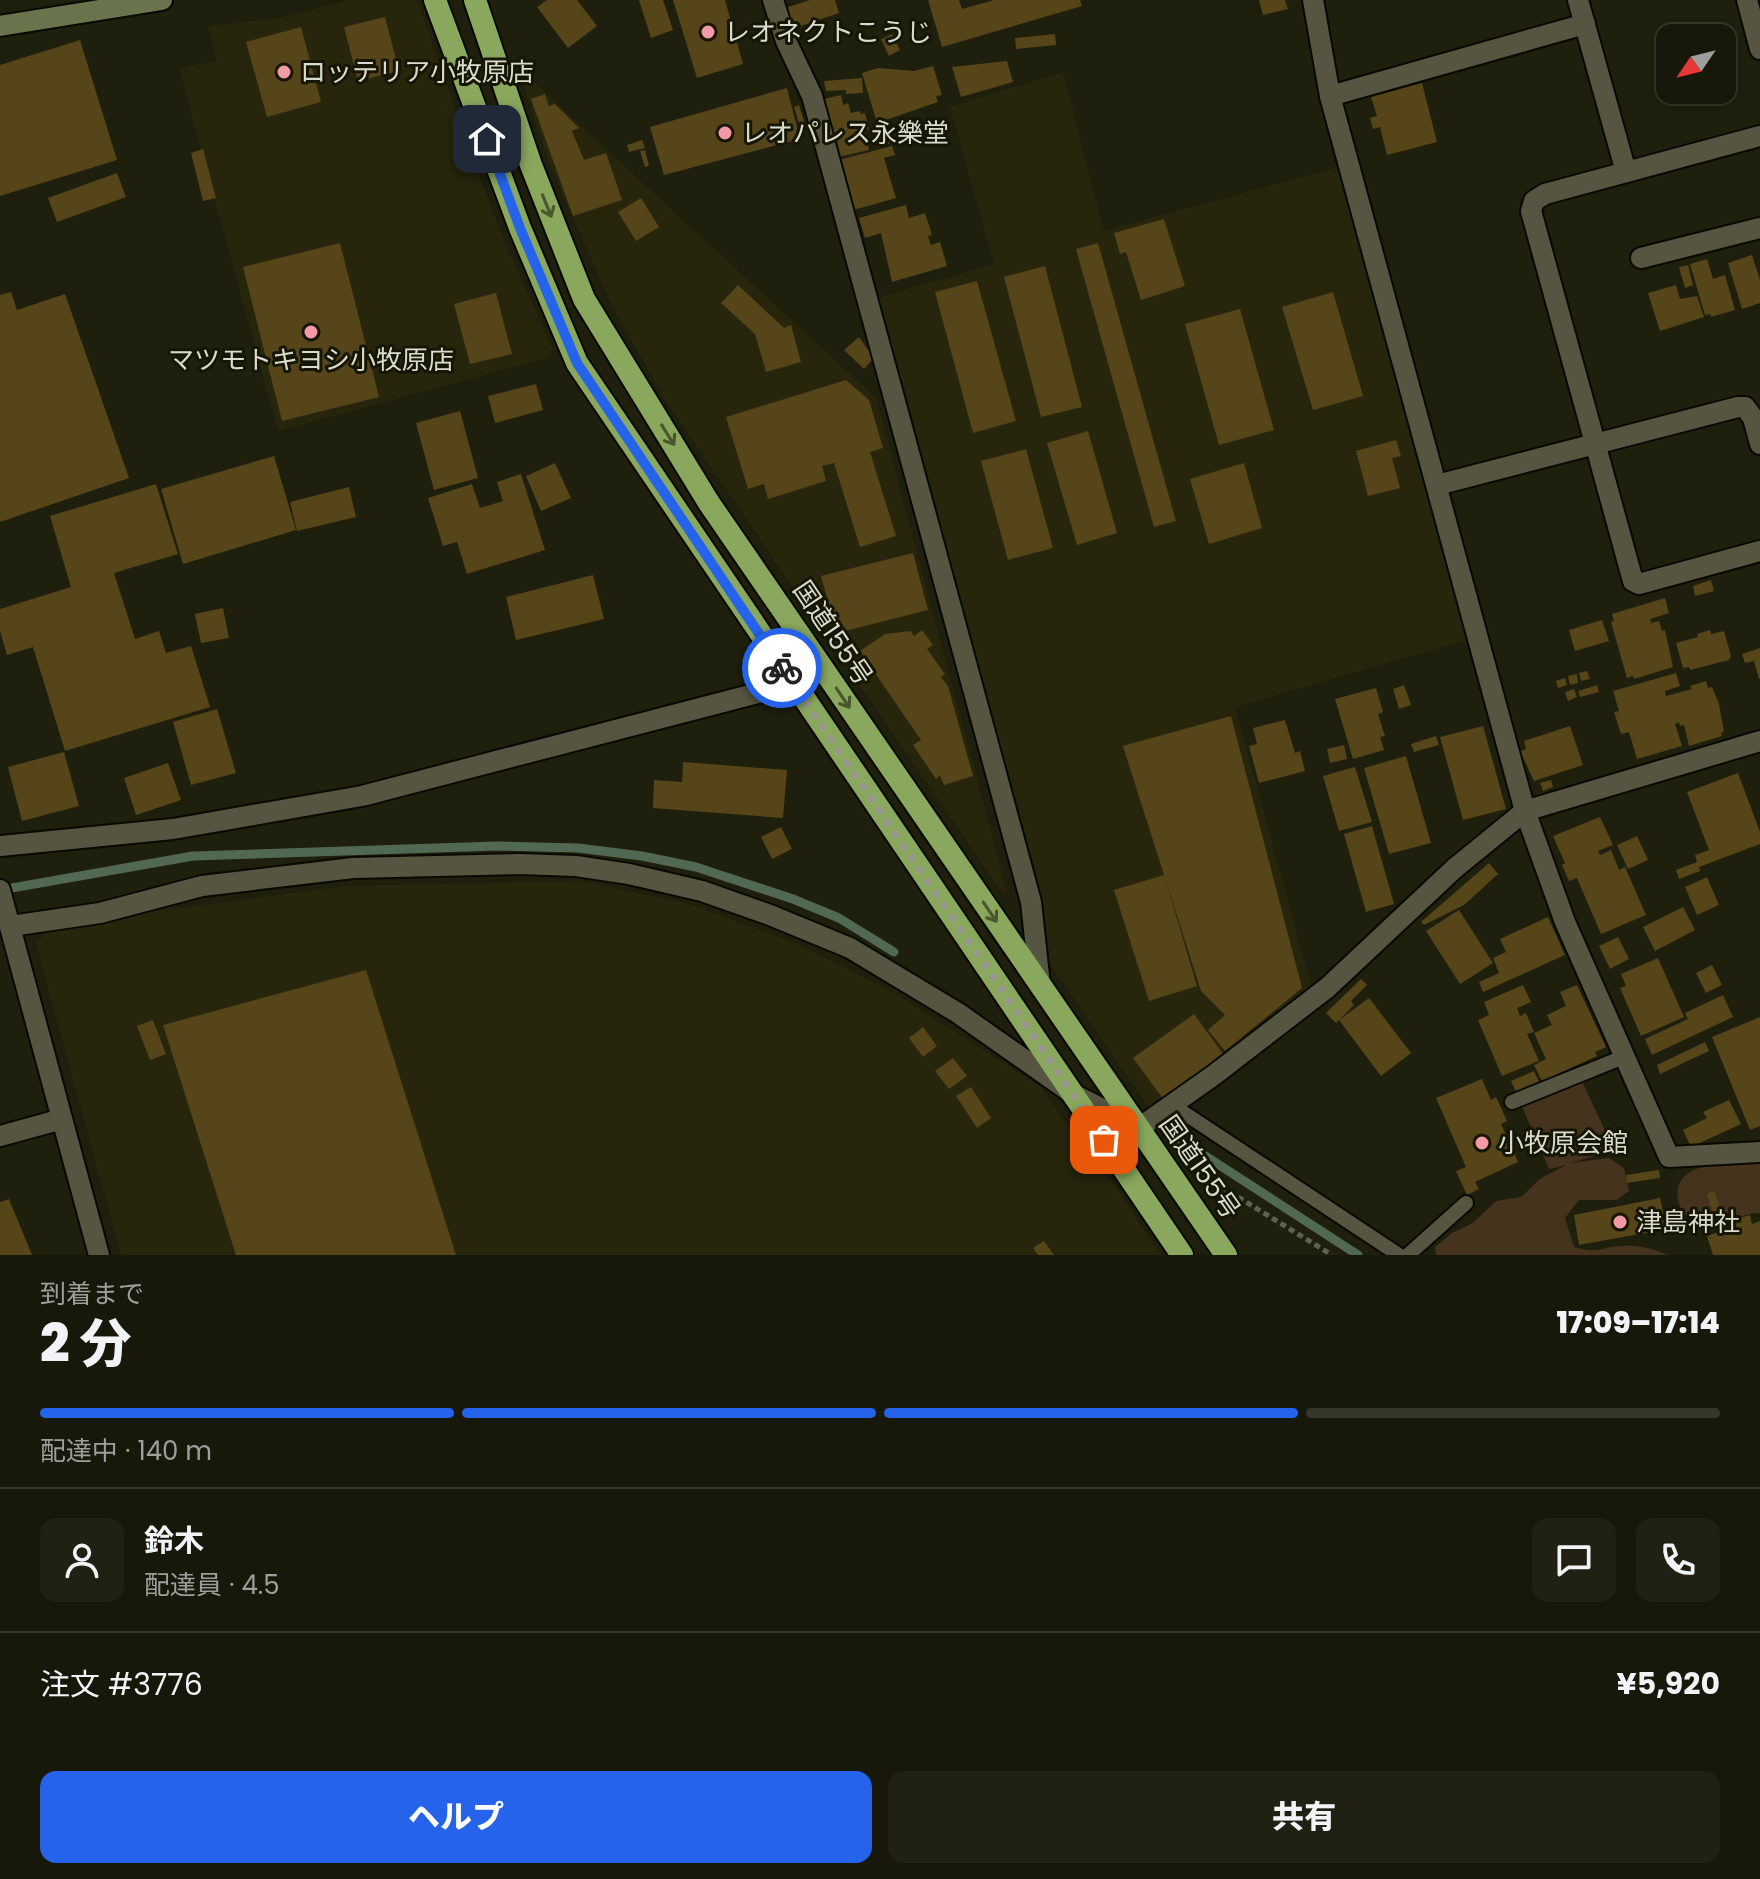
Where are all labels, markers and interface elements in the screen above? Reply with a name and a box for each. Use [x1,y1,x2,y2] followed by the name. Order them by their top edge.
[724,14,932,50] place label: レオネクトこうじ
[699,23,717,41] marker: レオネクトこうじ
[1656,24,1736,104] north arrow
[1656,24,1736,104] map controls
[300,54,534,90] place label: ロッテリア小牧原店
[275,63,293,81] marker: ロッテリア小牧原店
[453,105,521,173] pin
[741,115,949,151] place label: レオパレス永樂堂
[465,117,509,161] icon: home
[716,124,734,142] marker: レオパレス永樂堂
[541,193,555,218] one-way arrow
[302,323,320,341] marker: マツモトキヨシ小牧原店
[168,342,454,378] place label: マツモトキヨシ小牧原店
[660,423,676,446] one-way arrow
[785,574,881,692] street label: 国道155号
[742,628,822,708] courier
[760,646,804,690] icon: bike
[835,686,851,708] one-way arrow
[982,901,998,923] one-way arrow
[1070,1106,1138,1174] pin
[1151,1108,1249,1226] street label: 国道155号
[1082,1118,1126,1162] icon: bag
[1498,1125,1628,1161] place label: 小牧原会館
[1473,1134,1491,1152] marker: 小牧原会館
[1636,1204,1740,1240] place label: 津島神社
[1611,1213,1629,1231] marker: 津島神社
[40,1276,144,1312] text: 到着まで
[1556,1301,1720,1344] text: 17:09–17:14
[40,1307,132,1380] text: 2 分
[40,1433,212,1469] text: 配達中 · 140 m
[40,1518,124,1602] button: person
[1532,1518,1616,1602] button: chat
[1636,1518,1720,1602] button: phone
[144,1519,204,1562] text: 鈴木
[144,1567,280,1603] text: 配達員 · 4.5
[1617,1662,1720,1705] text: ¥5,920
[40,1663,203,1706] text: 注文 #3776
[40,1771,872,1863] button: ヘルプ
[888,1771,1720,1863] button: 共有

